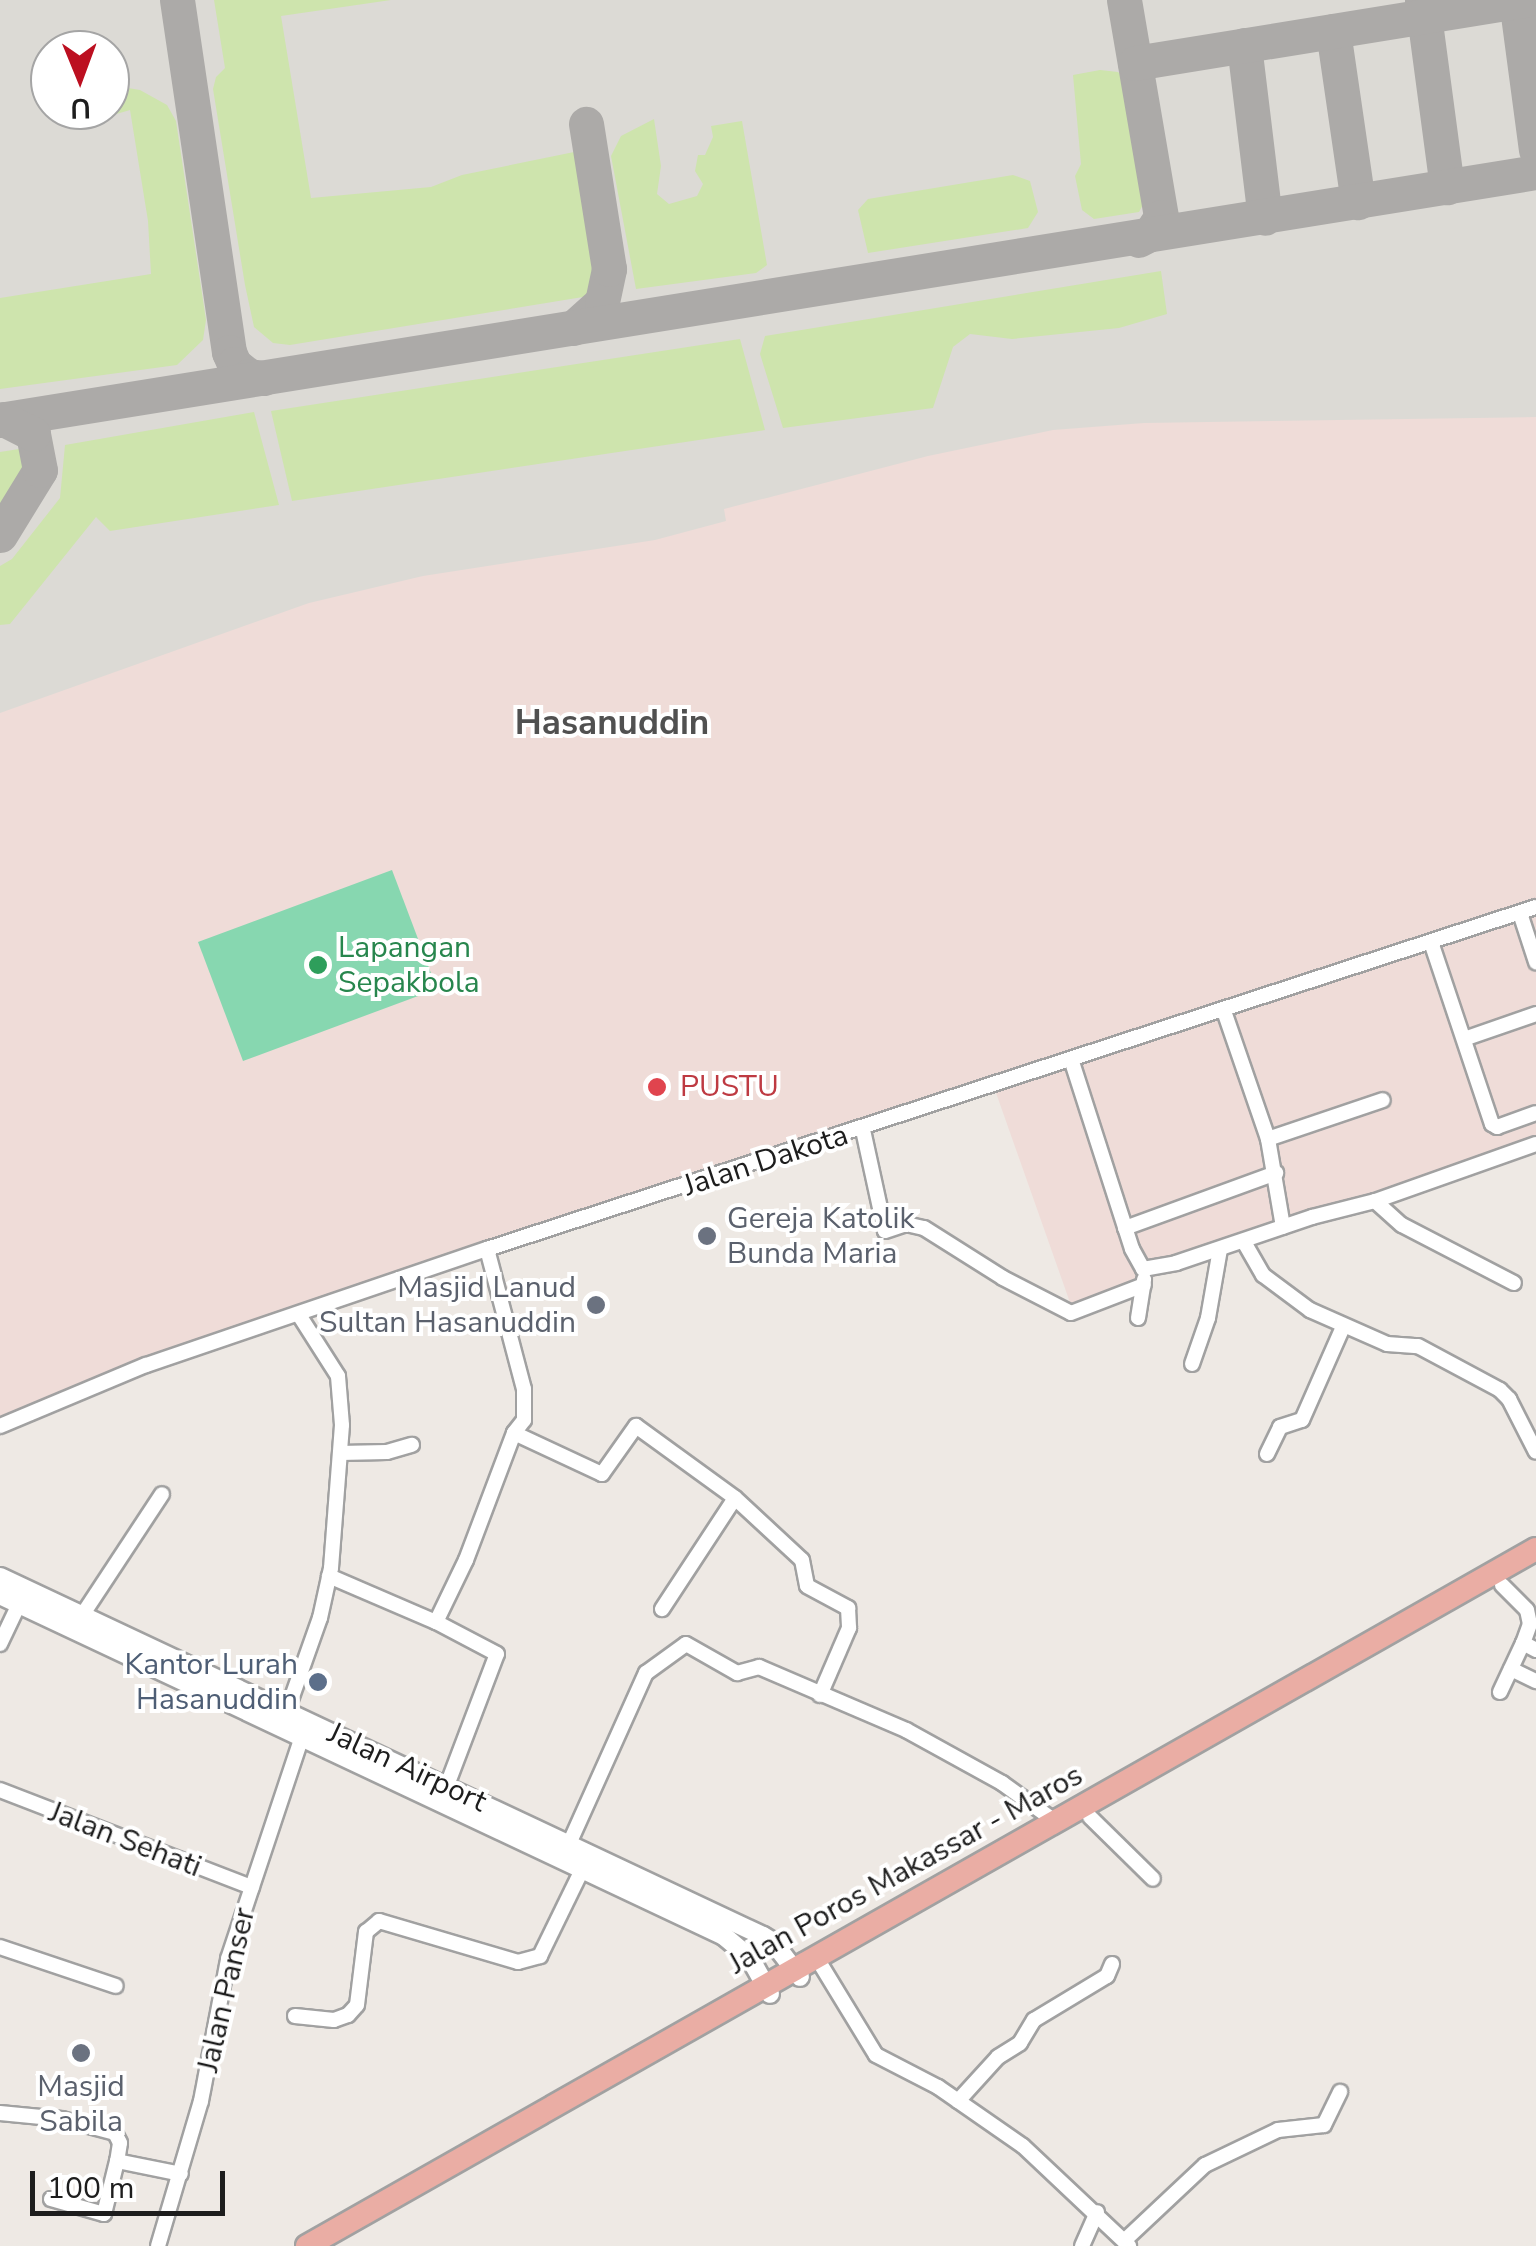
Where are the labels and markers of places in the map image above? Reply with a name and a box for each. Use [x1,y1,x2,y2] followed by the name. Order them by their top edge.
[338,930,480,1000] place label: Lapangan Sepakbola
[307,954,329,976] marker: Lapangan Sepakbola
[680,1069,779,1105] place label: PUSTU
[644,1074,670,1100] marker: PUSTU
[727,1201,914,1272] place label: Gereja Katolik Bunda Maria
[696,1225,718,1247] marker: Gereja Katolik Bunda Maria
[319,1270,576,1340] place label: Masjid Lanud Sultan Hasanuddin
[585,1294,607,1316] marker: Masjid Lanud Sultan Hasanuddin
[124,1647,298,1718] place label: Kantor Lurah Hasanuddin
[307,1671,329,1693] marker: Kantor Lurah Hasanuddin
[70,2042,92,2064] marker: Masjid Sabila
[37,2069,125,2140] place label: Masjid Sabila

